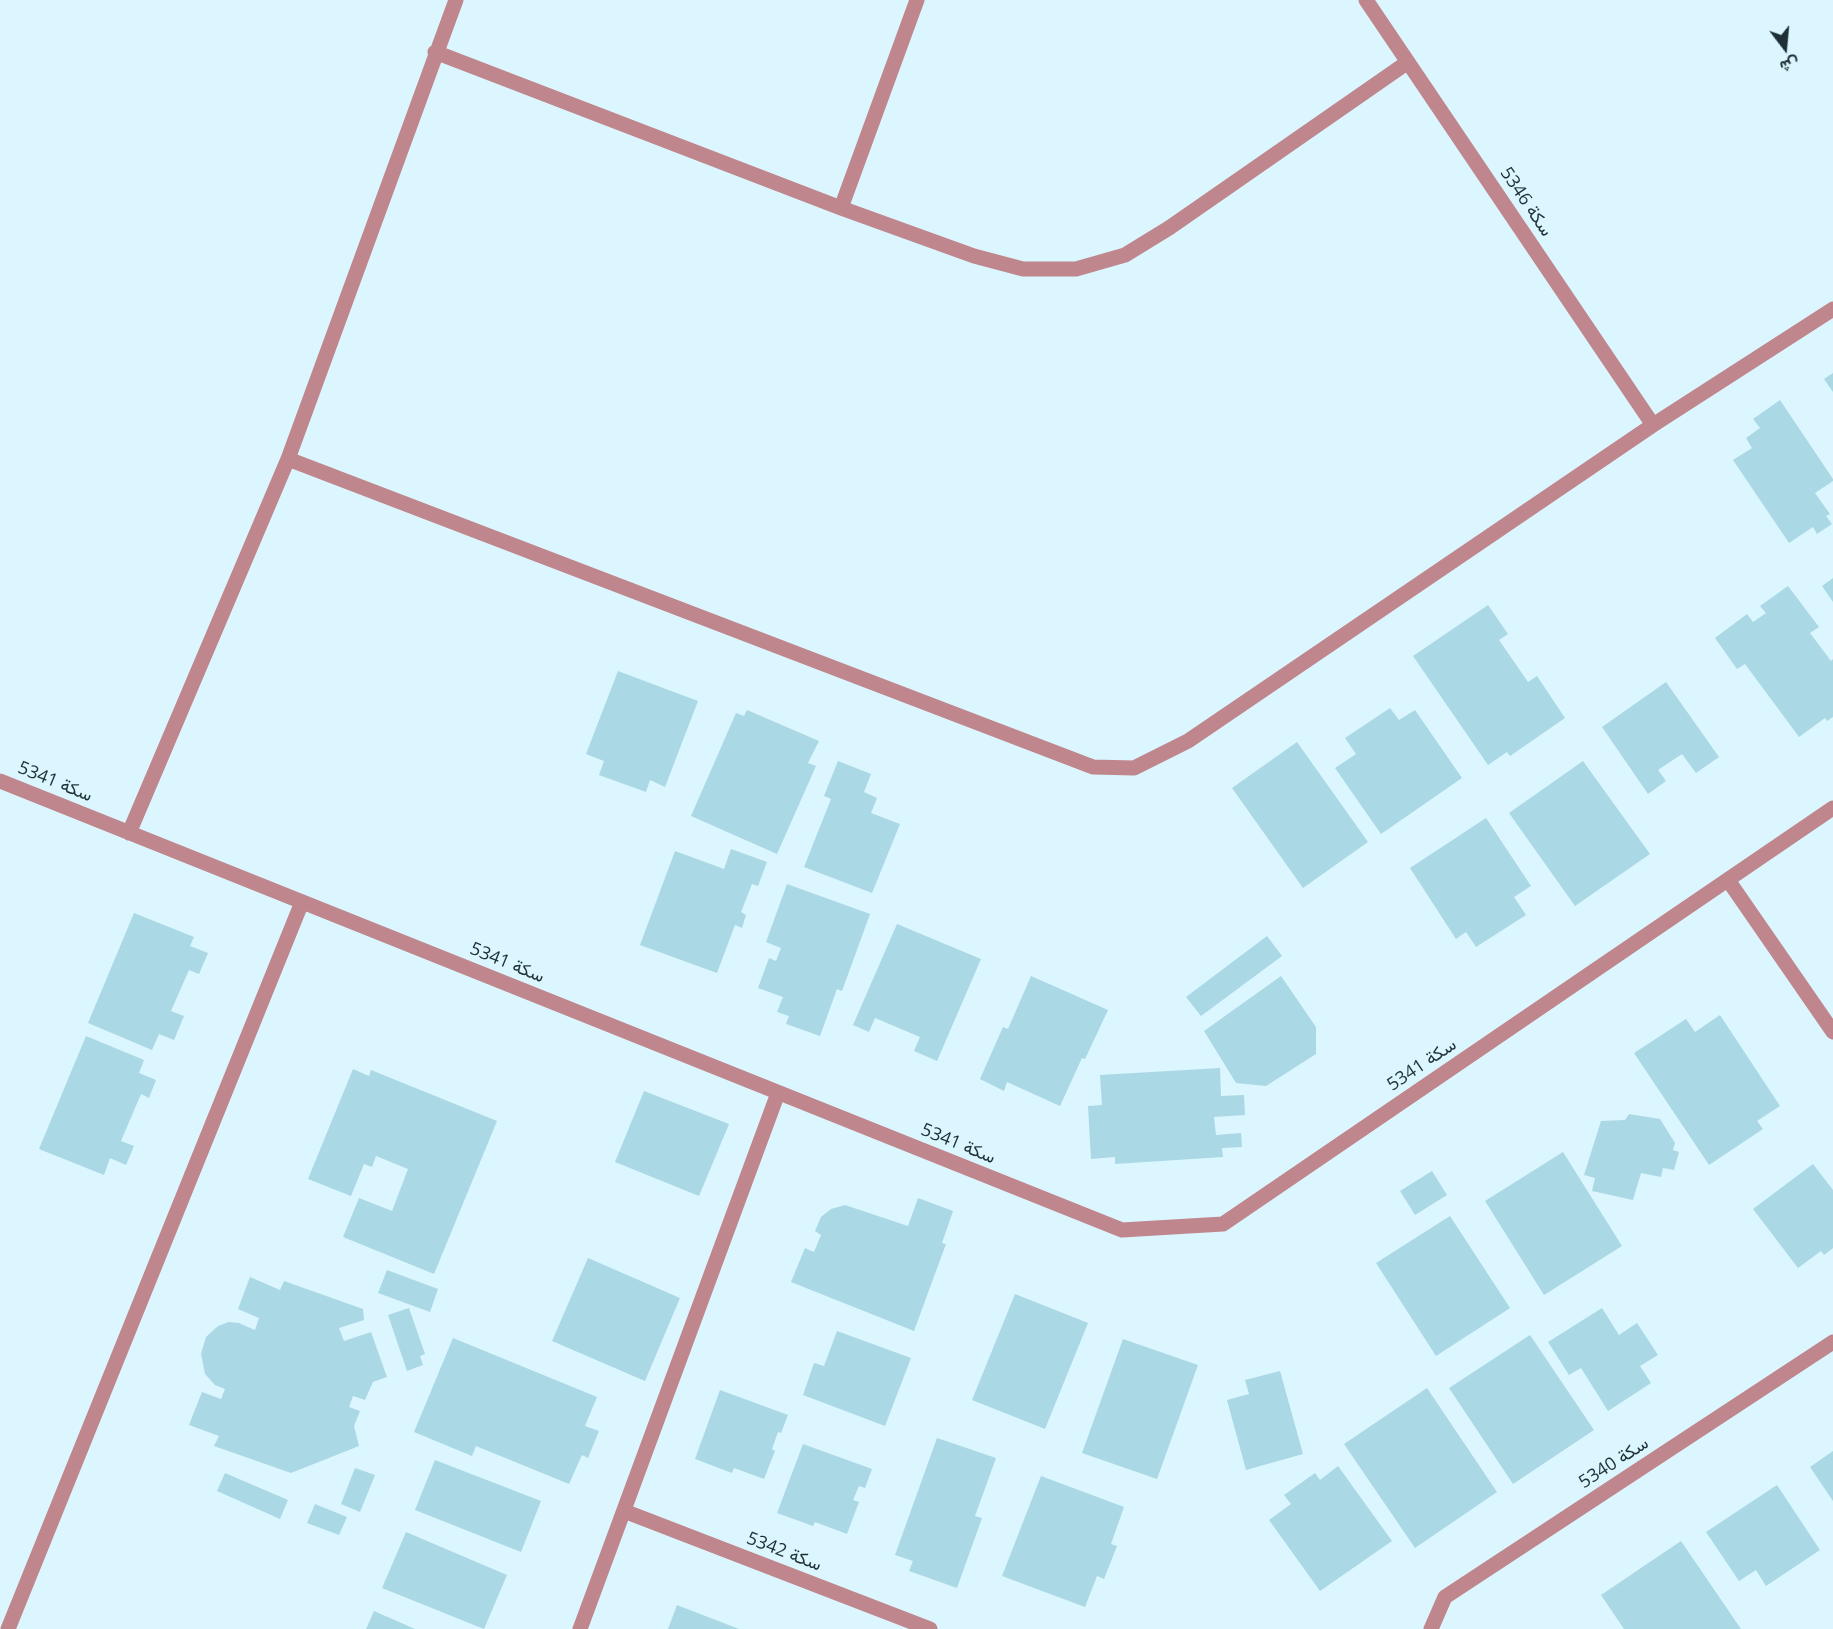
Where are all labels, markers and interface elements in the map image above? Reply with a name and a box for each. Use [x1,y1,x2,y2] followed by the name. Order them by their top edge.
[1755,18,1815,78] north arrow
[1778,52,1802,79] text: ش
[1495,163,1557,241] street label: سكة 5346
[15,757,95,807] street label: سكة 5341
[467,938,547,988] street label: سكة 5341
[1383,1034,1461,1096] street label: سكة 5341
[918,1119,998,1169] street label: سكة 5341
[1575,1433,1653,1493] street label: سكة 5340
[743,1528,825,1576] street label: سكة 5342

